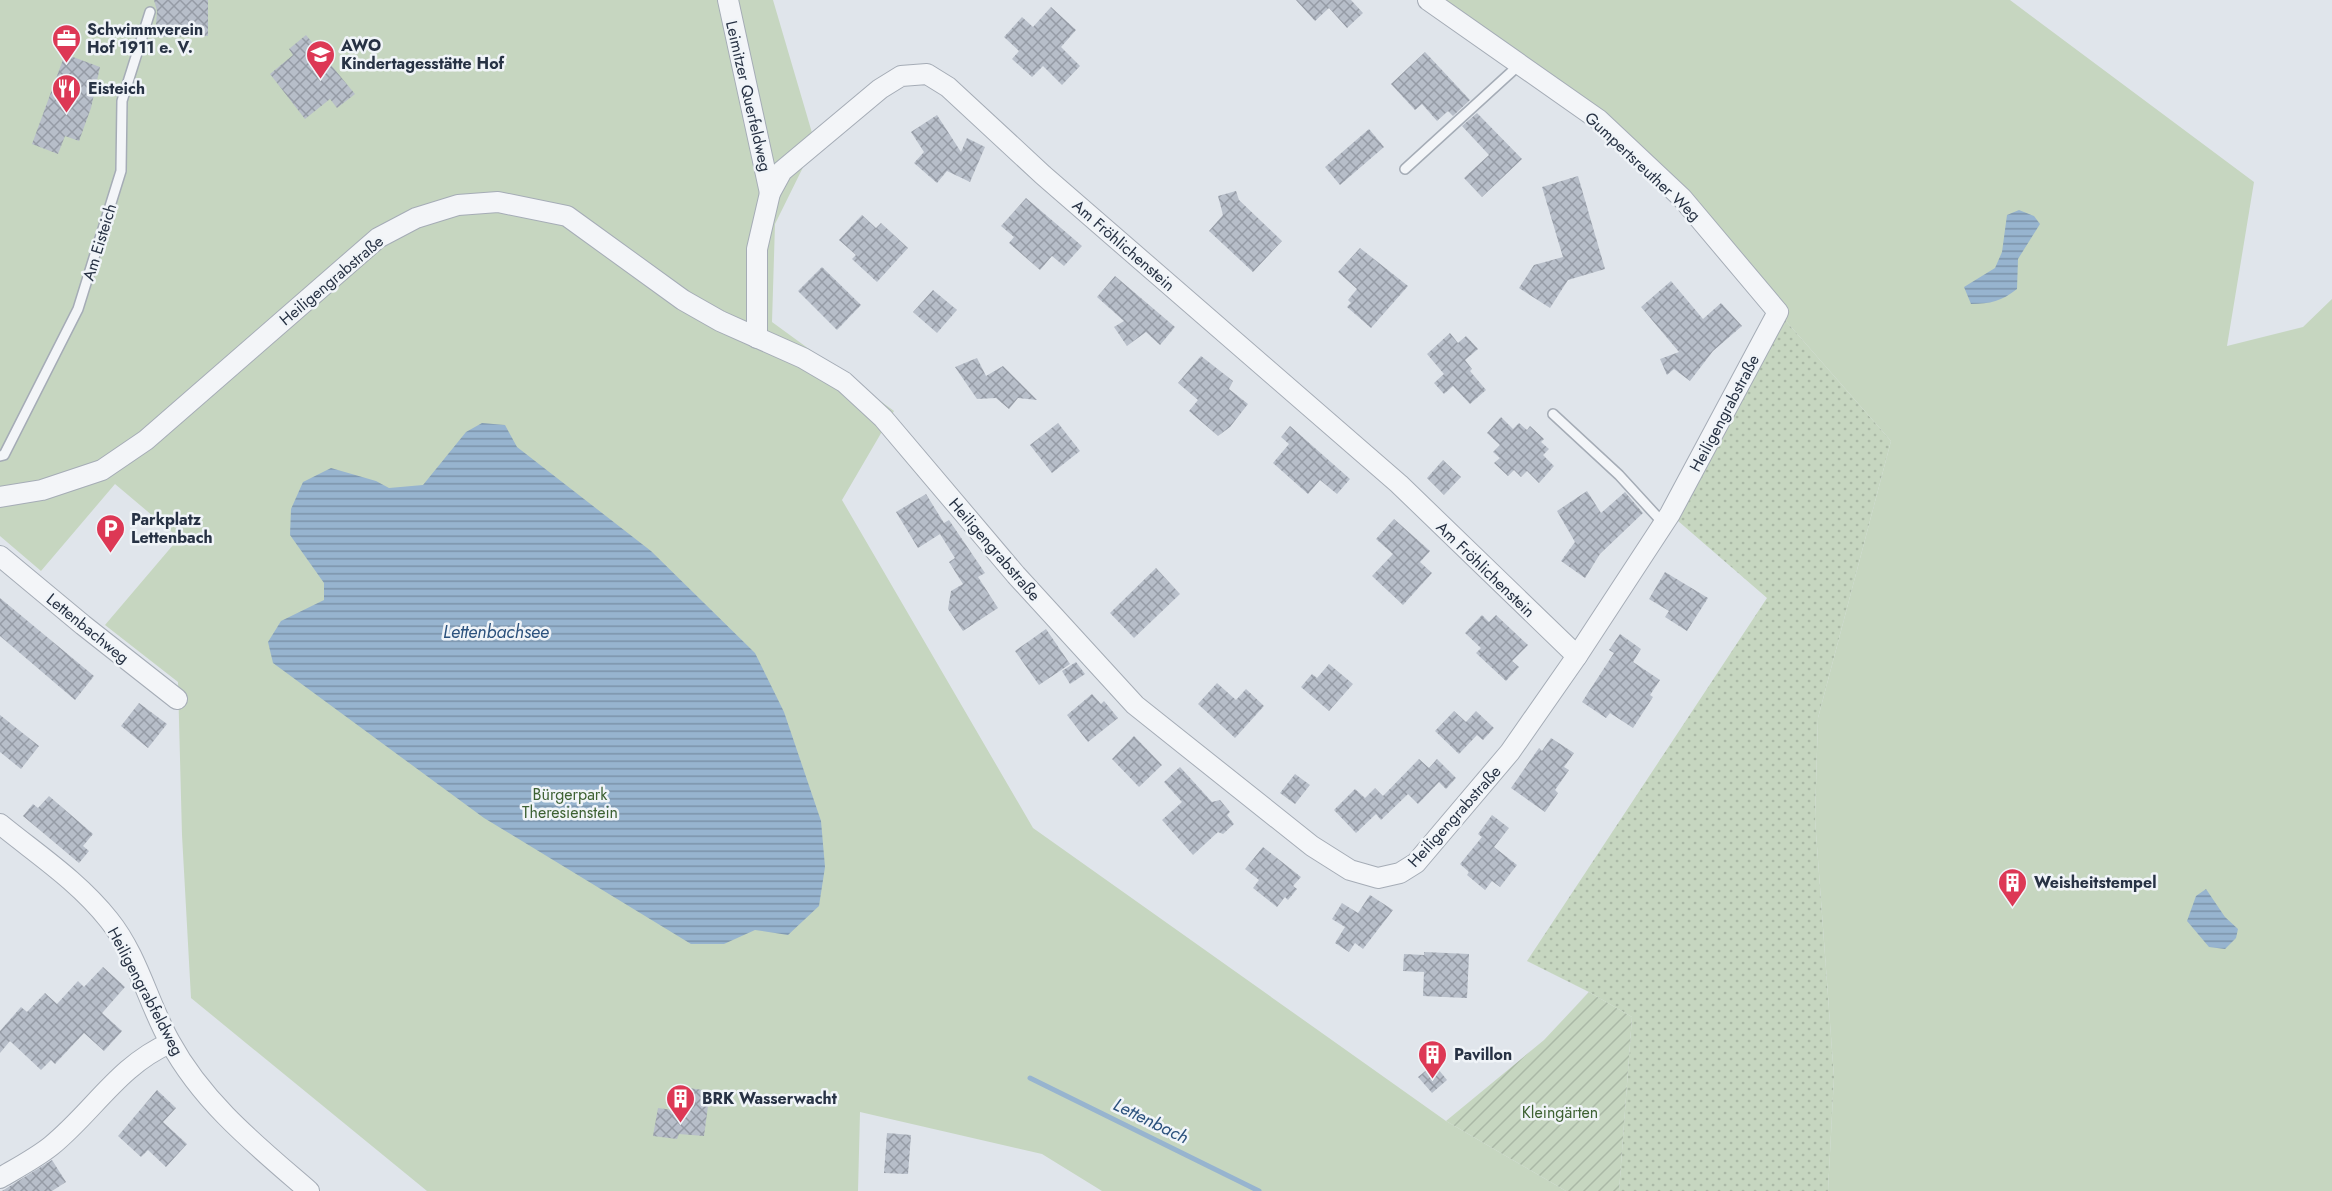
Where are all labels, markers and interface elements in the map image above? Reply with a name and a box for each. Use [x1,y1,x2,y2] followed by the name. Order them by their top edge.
[87,18,203,59] place label: Schwimmverein Hof 1911 e. V.
[720,18,777,174] street label: Leimitzer Querfeldweg
[50,22,82,64] office icon: Schwimmverein Hof 1911 e. V.
[340,34,506,75] place label: AWO Kindertagesstätte Hof
[304,38,336,80] school or university icon: AWO Kindertagesstätte Hof
[51,72,83,114] restaurant icon: Eisteich
[88,77,145,100] place label: Eisteich
[1580,106,1706,226] street label: Gumpertsreuther Weg
[1067,194,1180,297] street label: Am Fröhlichenstein
[77,201,122,284] street label: Am Eisteich
[274,230,388,331] street label: Heiligengrabstraße
[1684,351,1765,476] street label: Heiligengrabstraße
[943,493,1046,606] street label: Heiligengrabstraße
[131,508,213,549] place label: Parkplatz Lettenbach
[94,512,126,554] parking icon: Parkplatz Lettenbach
[1431,516,1540,623] street label: Am Fröhlichenstein
[41,588,134,669] street label: Lettenbachweg
[443,619,549,645] water label: Lettenbachsee
[1402,760,1506,872] street label: Heiligengrabstraße
[522,783,618,824] park label: Bürgerpark Theresienstein
[1997,866,2029,908] building icon: Weisheitstempel
[2034,871,2156,894] place label: Weisheitstempel
[102,923,189,1060] street label: Heiligengrabfeldweg
[1417,1038,1449,1080] building icon: Pavillon
[1454,1043,1512,1066] place label: Pavillon
[665,1082,697,1124] building icon: BRK Wasserwacht
[702,1087,838,1110] place label: BRK Wasserwacht
[1109,1092,1193,1150] water label: Lettenbach
[1522,1101,1598,1124] park label: Kleingärten

